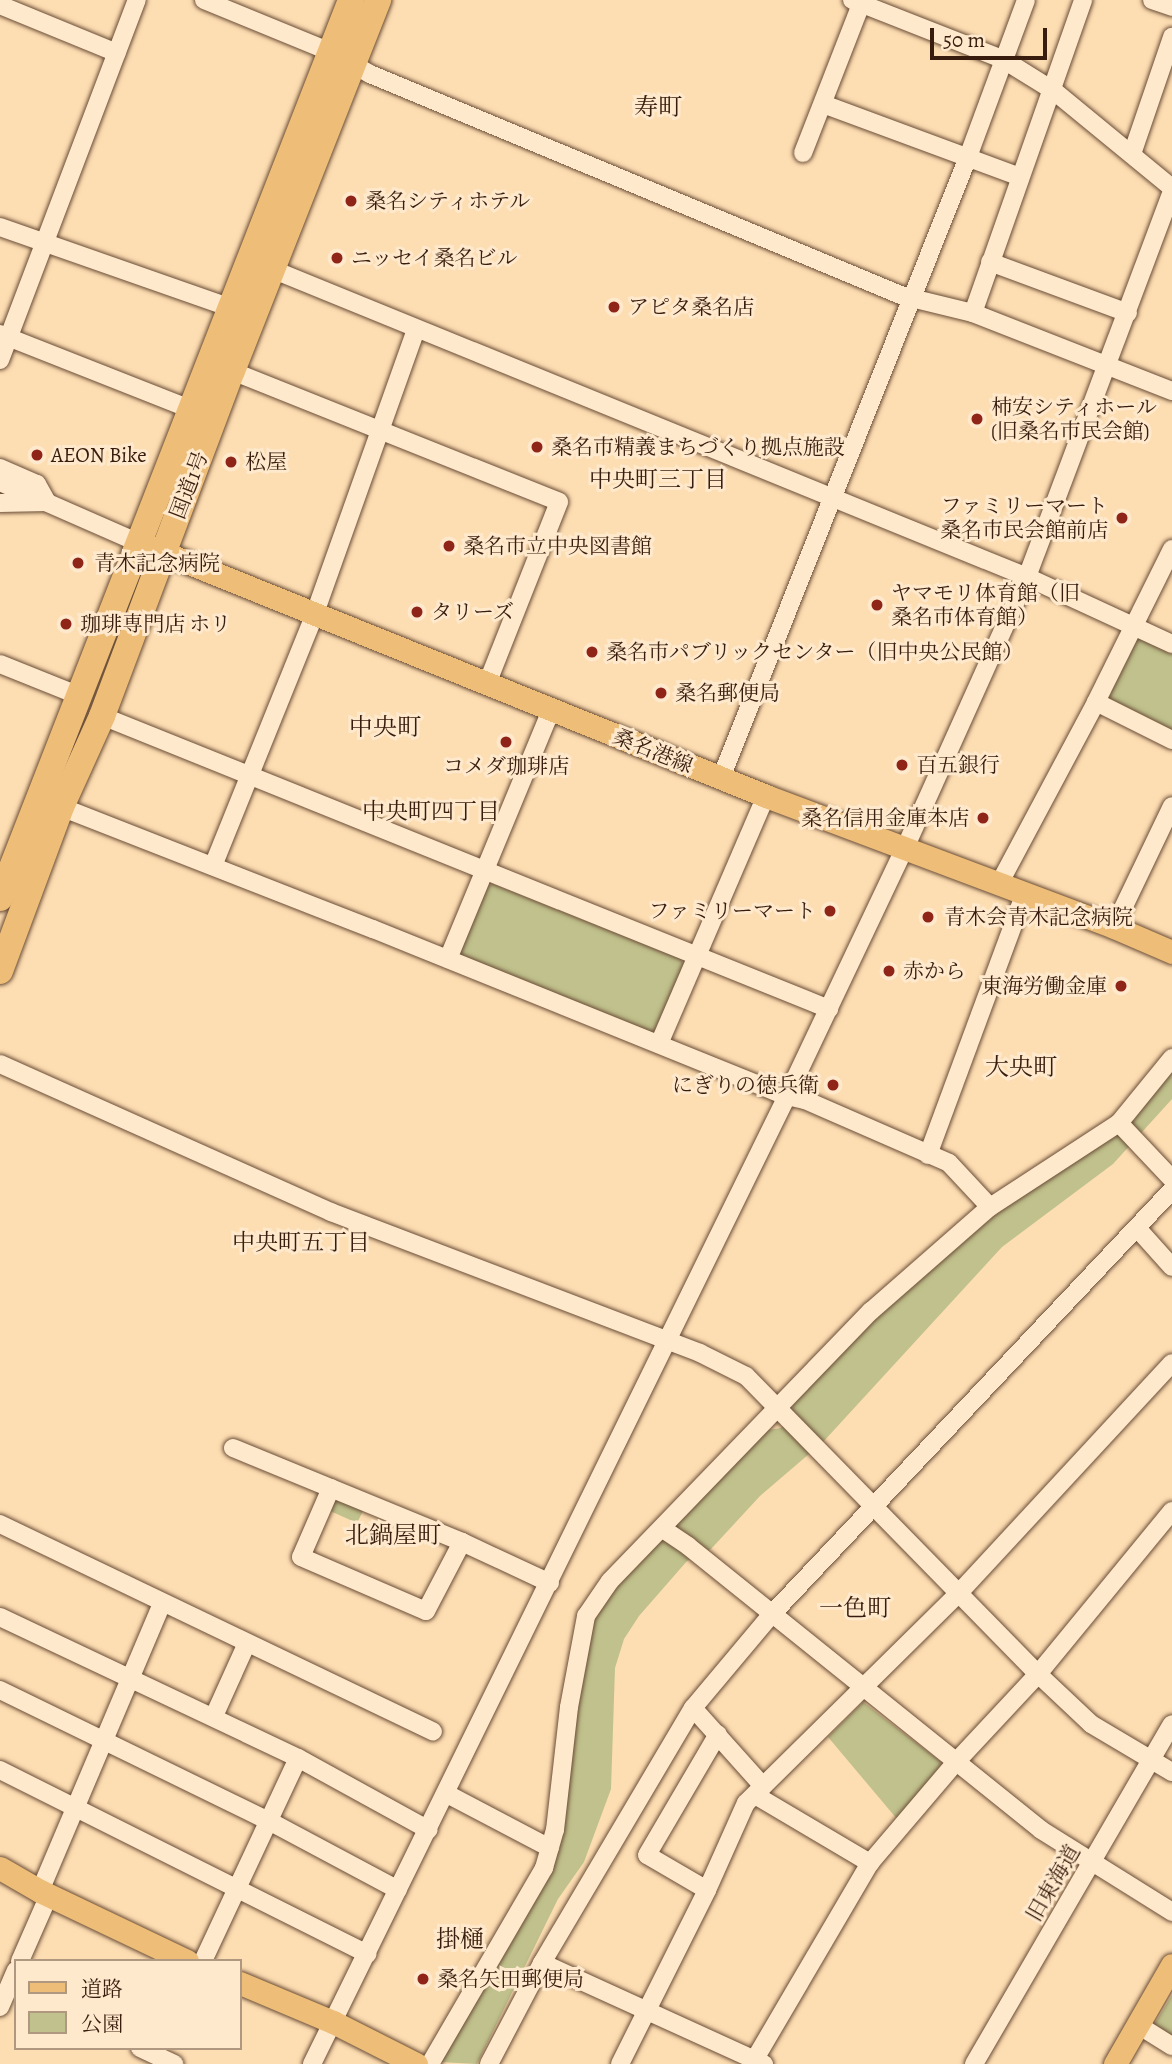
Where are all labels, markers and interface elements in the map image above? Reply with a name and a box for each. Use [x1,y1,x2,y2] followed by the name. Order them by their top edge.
[934,14,1051,58] scale bar
[943,26,985,54] text: 50 m
[634,94,682,122] district label: 寿町
[365,188,533,214] place label: 桑名シティホテル
[343,193,359,209] marker: 桑名シティホテル
[351,245,519,271] place label: ニッセイ桑名ビル
[329,250,345,266] marker: ニッセイ桑名ビル
[628,294,754,320] place label: アピタ桑名店
[606,299,622,315] marker: アピタ桑名店
[991,394,1159,444] place label: 柿安シティホール (旧桑名市民会館)
[969,411,985,427] marker: 柿安シティホール (旧桑名市民会館)
[551,434,845,460] place label: 桑名市精義まちづくり拠点施設
[529,439,545,455] marker: 桑名市精義まちづくり拠点施設
[51,442,147,468] place label: AEON Bike
[29,447,45,463] marker: AEON Bike
[165,448,213,522] street label: 国道1号
[245,449,287,475] place label: 松屋
[223,454,239,470] marker: 松屋
[589,466,727,494] district label: 中央町三丁目
[940,493,1108,543] place label: ファミリーマート 桑名市民会館前店
[1114,510,1130,526] marker: ファミリーマート 桑名市民会館前店
[463,533,652,559] place label: 桑名市立中央図書館
[441,538,457,554] marker: 桑名市立中央図書館
[94,550,220,576] place label: 青木記念病院
[68,553,88,573] marker: 青木記念病院
[891,580,1080,630] place label: ヤマモリ体育館（旧 桑名市体育館）
[869,597,885,613] marker: ヤマモリ体育館（旧 桑名市体育館）
[431,599,515,625] place label: タリーズ
[409,604,425,620] marker: タリーズ
[80,611,231,637] place label: 珈琲専門店 ホリ
[58,616,74,632] marker: 珈琲専門店 ホリ
[606,639,1026,665] place label: 桑名市パブリックセンター（旧中央公民館）
[584,644,600,660] marker: 桑名市パブリックセンター（旧中央公民館）
[675,680,780,706] place label: 桑名郵便局
[653,685,669,701] marker: 桑名郵便局
[349,714,421,742] district label: 中央町
[609,724,697,778] street label: 桑名港線
[498,734,514,750] marker: コメダ珈琲店
[916,752,1000,778] place label: 百五銀行
[443,753,569,779] place label: コメダ珈琲店
[894,757,910,773] marker: 百五銀行
[362,798,500,826] district label: 中央町四丁目
[801,805,969,831] place label: 桑名信用金庫本店
[975,810,991,826] marker: 桑名信用金庫本店
[648,898,816,924] place label: ファミリーマート
[822,903,838,919] marker: ファミリーマート
[944,904,1133,930] place label: 青木会青木記念病院
[918,907,938,927] marker: 青木会青木記念病院
[903,958,966,984] place label: 赤から
[881,963,897,979] marker: 赤から
[981,973,1107,999] place label: 東海労働金庫
[1113,978,1129,994] marker: 東海労働金庫
[985,1054,1057,1082] district label: 大央町
[672,1072,819,1098] place label: にぎりの徳兵衛
[825,1077,841,1093] marker: にぎりの徳兵衛
[232,1229,370,1257] district label: 中央町五丁目
[345,1522,441,1550] district label: 北鍋屋町
[819,1595,891,1623] district label: 一色町
[1021,1840,1085,1926] street label: 旧東海道
[436,1926,484,1954] district label: 掛樋
[14,1959,242,2050] legend
[437,1966,584,1992] place label: 桑名矢田郵便局
[415,1971,431,1987] marker: 桑名矢田郵便局
[81,1975,123,2003] text: 道路
[81,2010,123,2038] text: 公園

